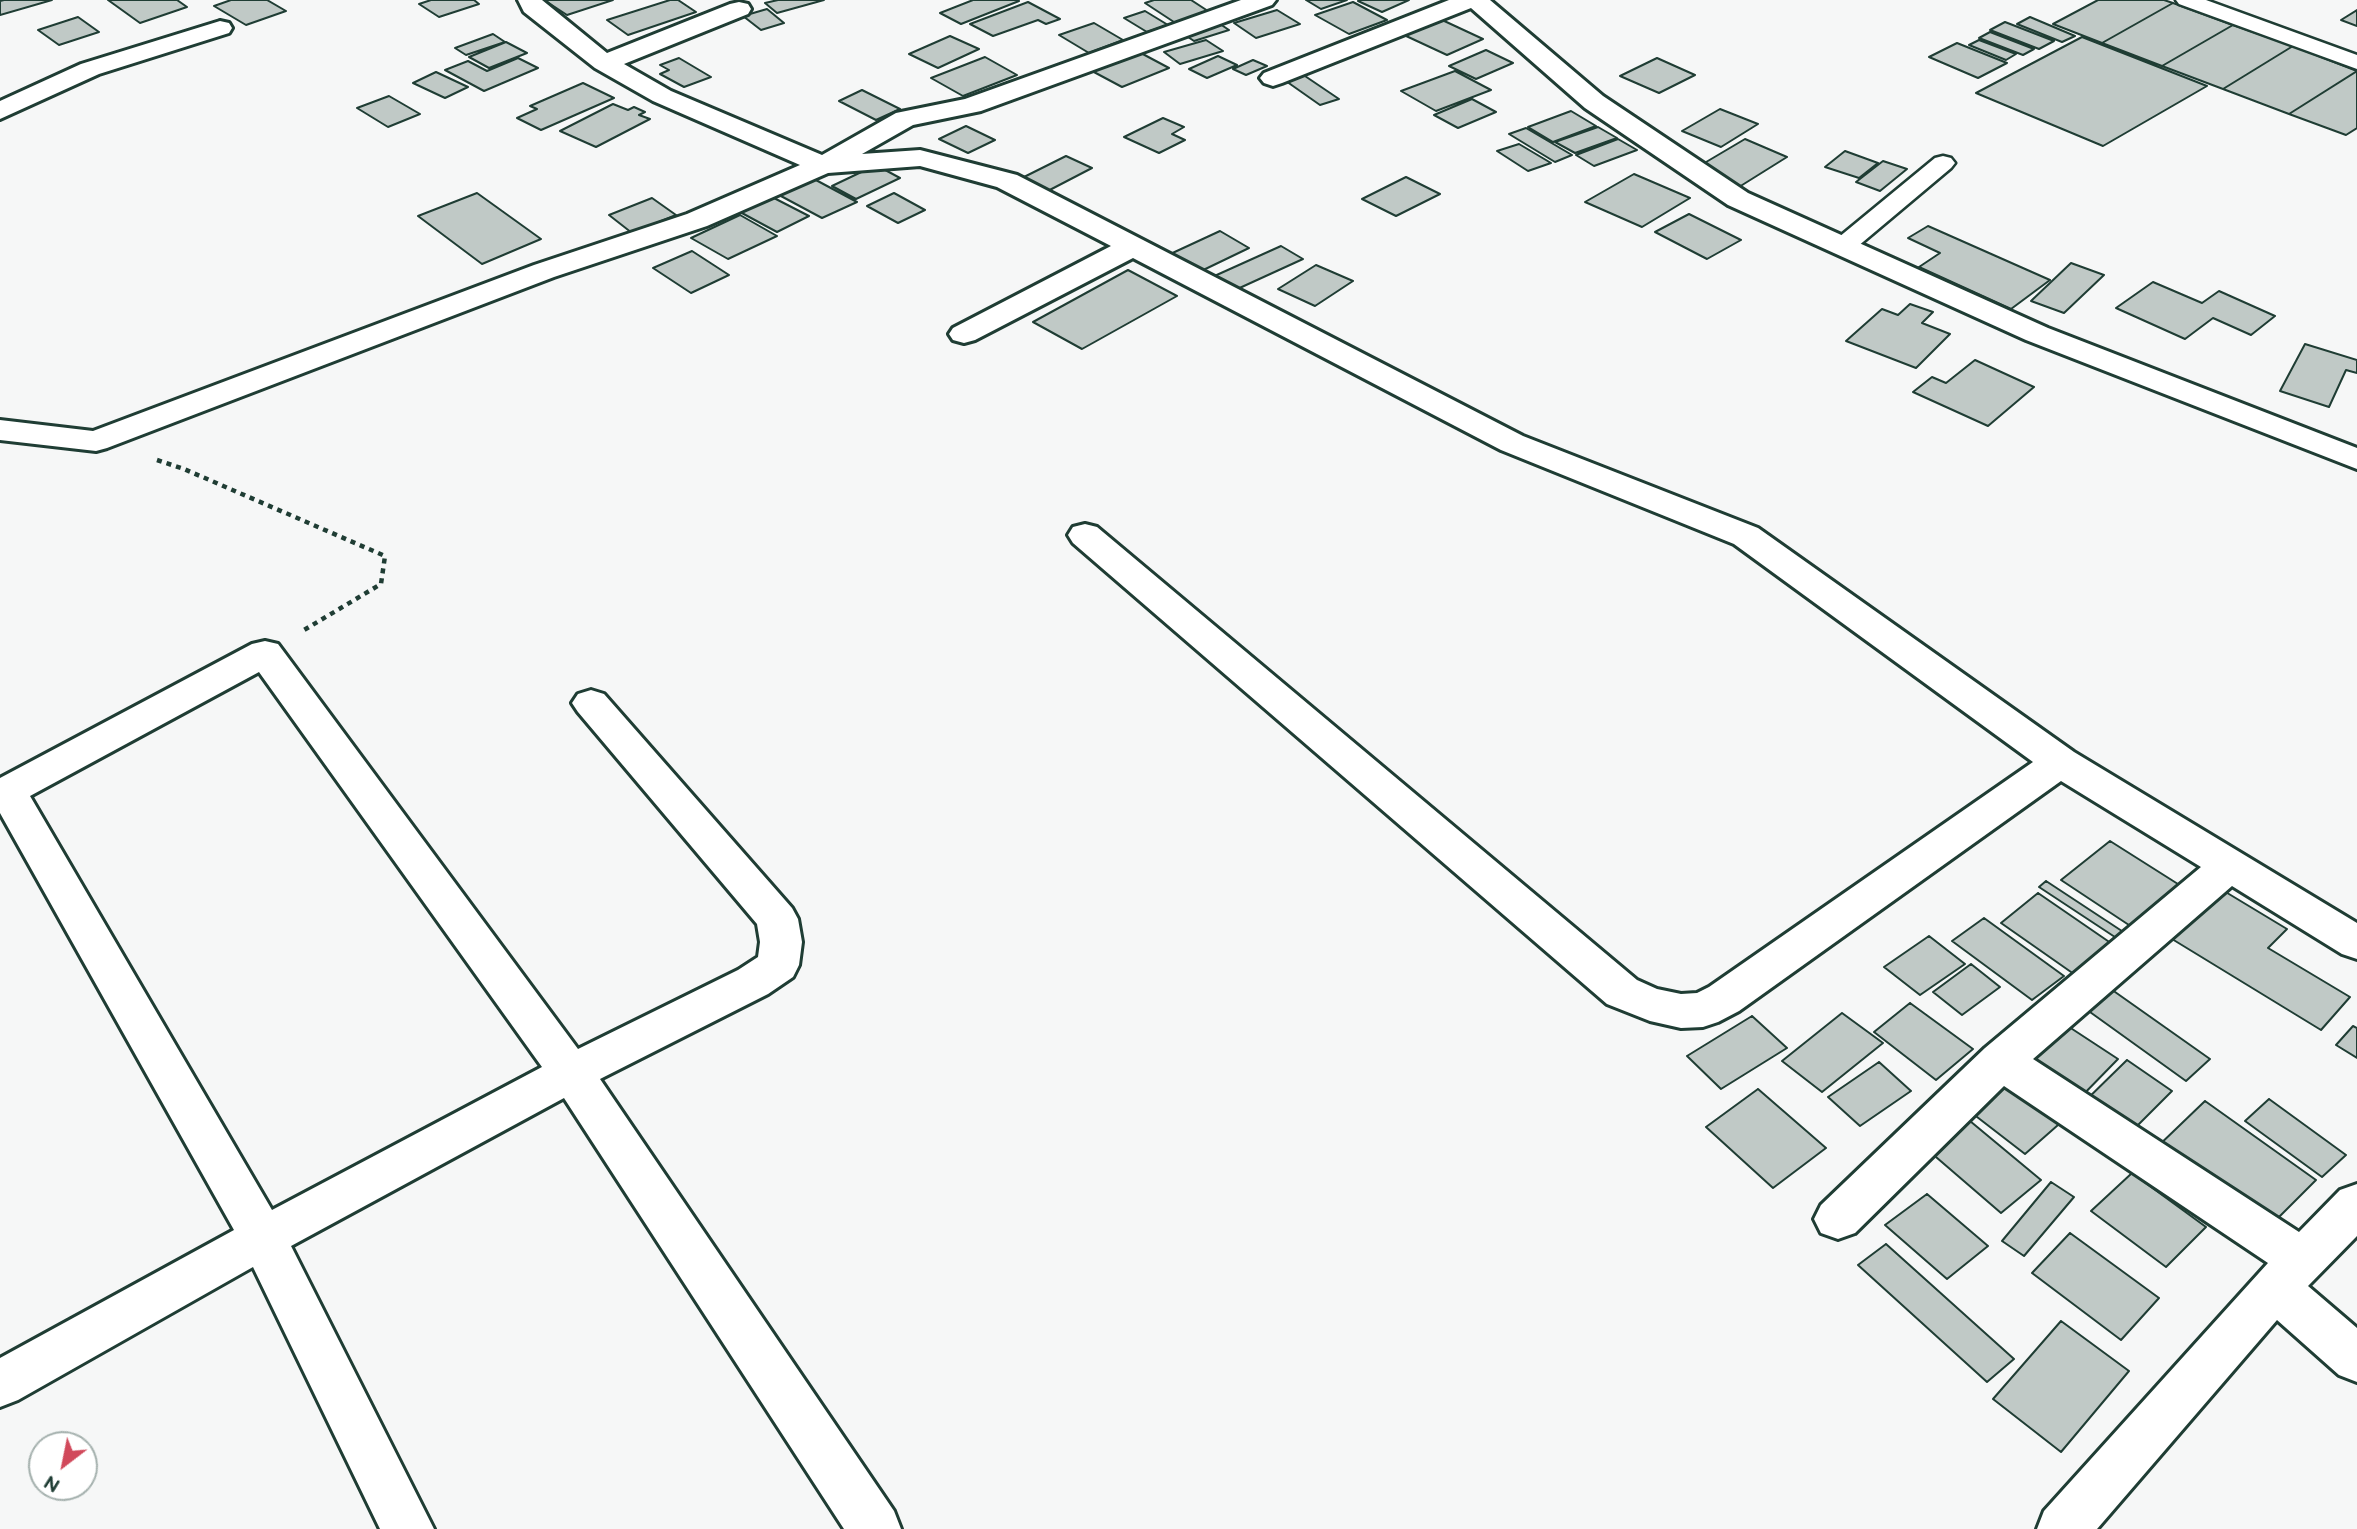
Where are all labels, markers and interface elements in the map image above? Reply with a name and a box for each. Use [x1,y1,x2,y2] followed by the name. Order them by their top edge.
[28,1431,98,1501] north arrow
[41,1469,65,1496] text: N

